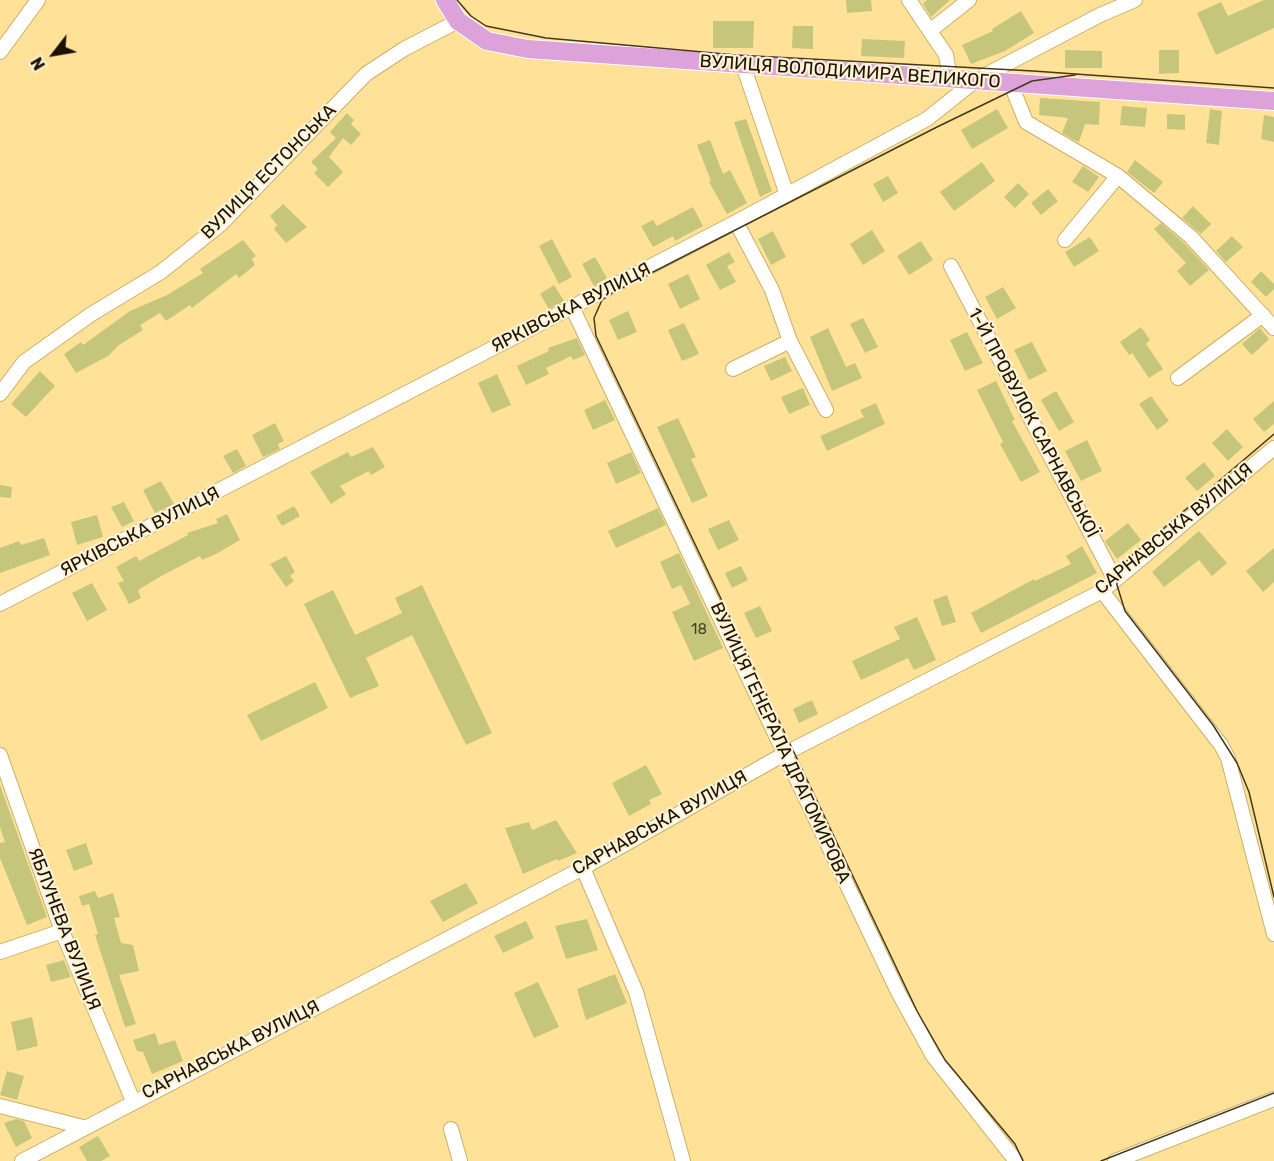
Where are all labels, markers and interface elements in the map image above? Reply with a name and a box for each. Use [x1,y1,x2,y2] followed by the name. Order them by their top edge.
[24,24,84,84] north arrow
[699,51,1001,93] street label: ВУЛИЦЯ ВОЛОДИМИРА ВЕЛИКОГО
[27,54,49,73] text: N
[197,100,341,244] street label: ВУЛИЦЯ ЕСТОНСЬКА
[488,258,654,358] street label: ЯРКІВСЬКА ВУЛИЦЯ
[963,305,1103,541] street label: 1-Й ПРОВУЛОК САРНАВСЬКОЇ
[1091,459,1257,599] street label: САРНАВСЬКА ВУЛИЦЯ
[57,482,223,582] street label: ЯРКІВСЬКА ВУЛИЦЯ
[705,599,855,887] street label: ВУЛИЦЯ ГЕНЕРАЛА ДРАГОМИРОВА
[691,621,707,639] house number: 18
[569,766,751,880] street label: САРНАВСЬКА ВУЛИЦЯ
[23,845,105,1013] street label: ЯБЛУНЕВА ВУЛИЦЯ
[139,996,323,1104] street label: САРНАВСЬКА ВУЛИЦЯ

